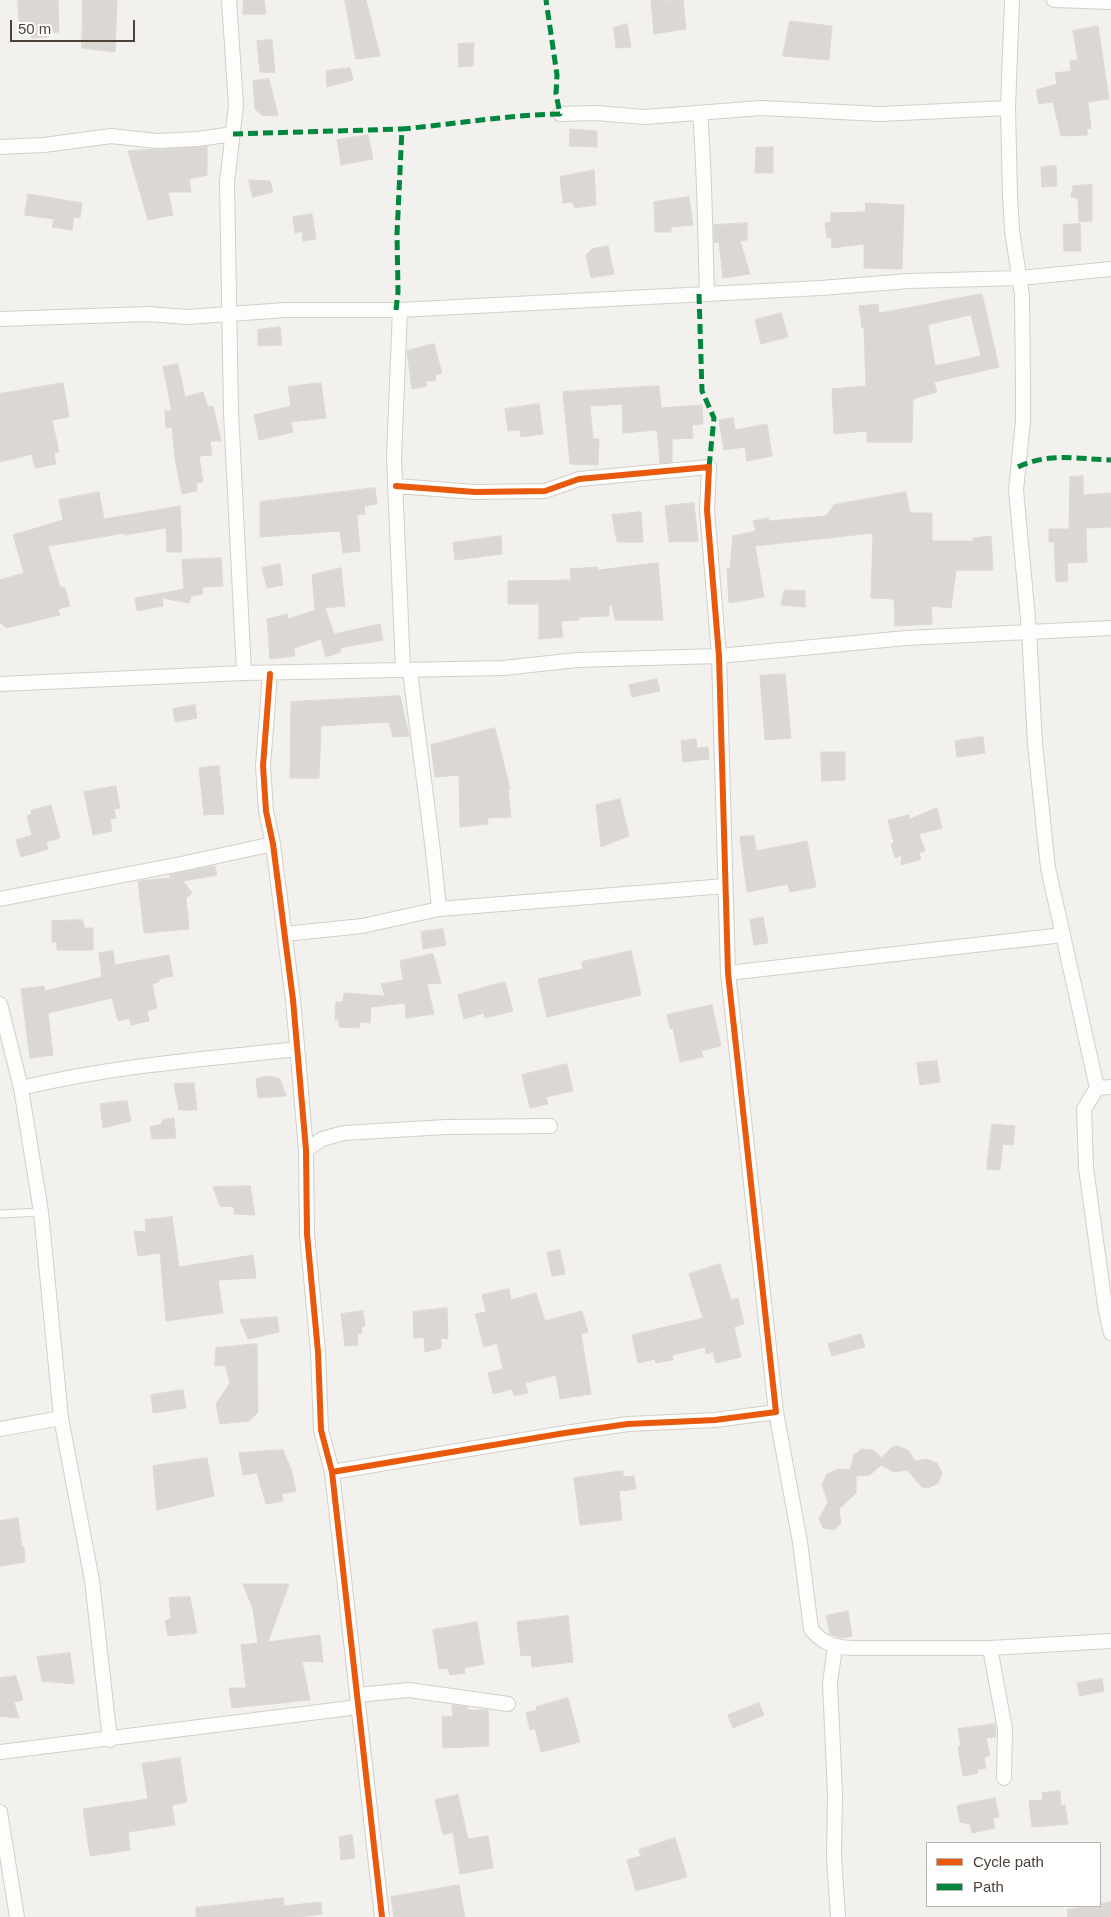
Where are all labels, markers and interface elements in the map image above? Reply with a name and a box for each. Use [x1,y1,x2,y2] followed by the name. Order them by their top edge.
[12,10,138,42] scale bar
[18,20,51,37] text: 50 m
[926,1842,1101,1907] legend
[973,1853,1044,1870] text: Cycle path
[973,1878,1004,1895] text: Path

